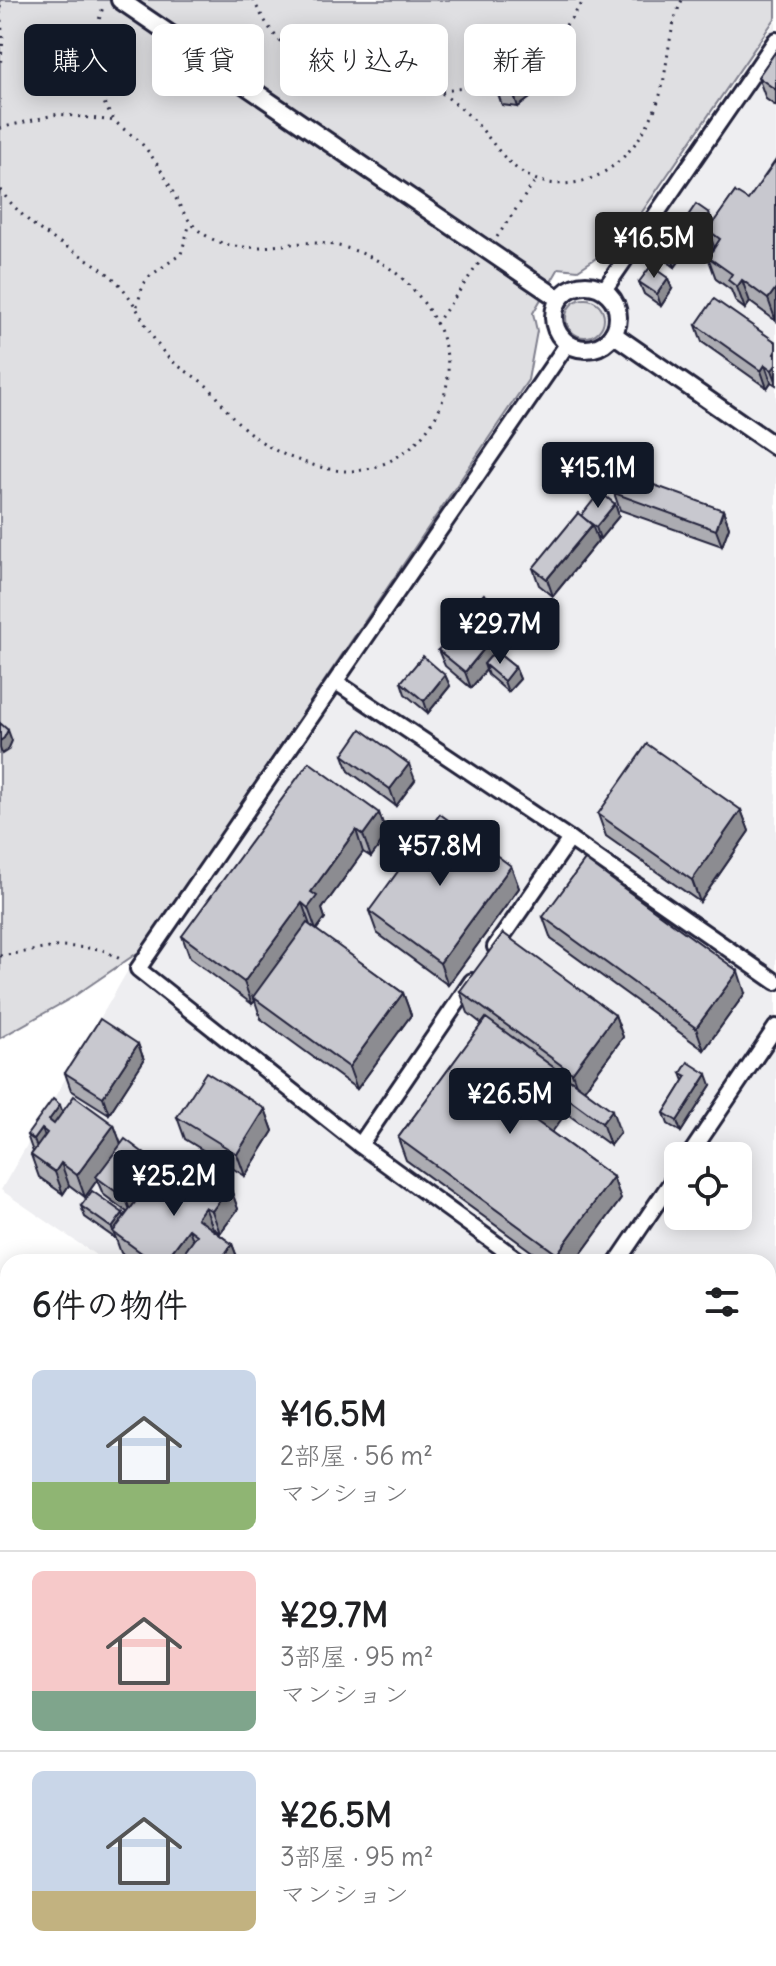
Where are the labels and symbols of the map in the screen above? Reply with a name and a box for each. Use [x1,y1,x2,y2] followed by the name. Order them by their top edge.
[589,212,719,280] pin: ¥16.5M
[533,442,663,510] pin: ¥15.1M
[435,598,565,666] pin: ¥29.7M
[375,820,505,888] pin: ¥57.8M
[445,1068,575,1136] pin: ¥26.5M
[109,1150,239,1218] pin: ¥25.2M

